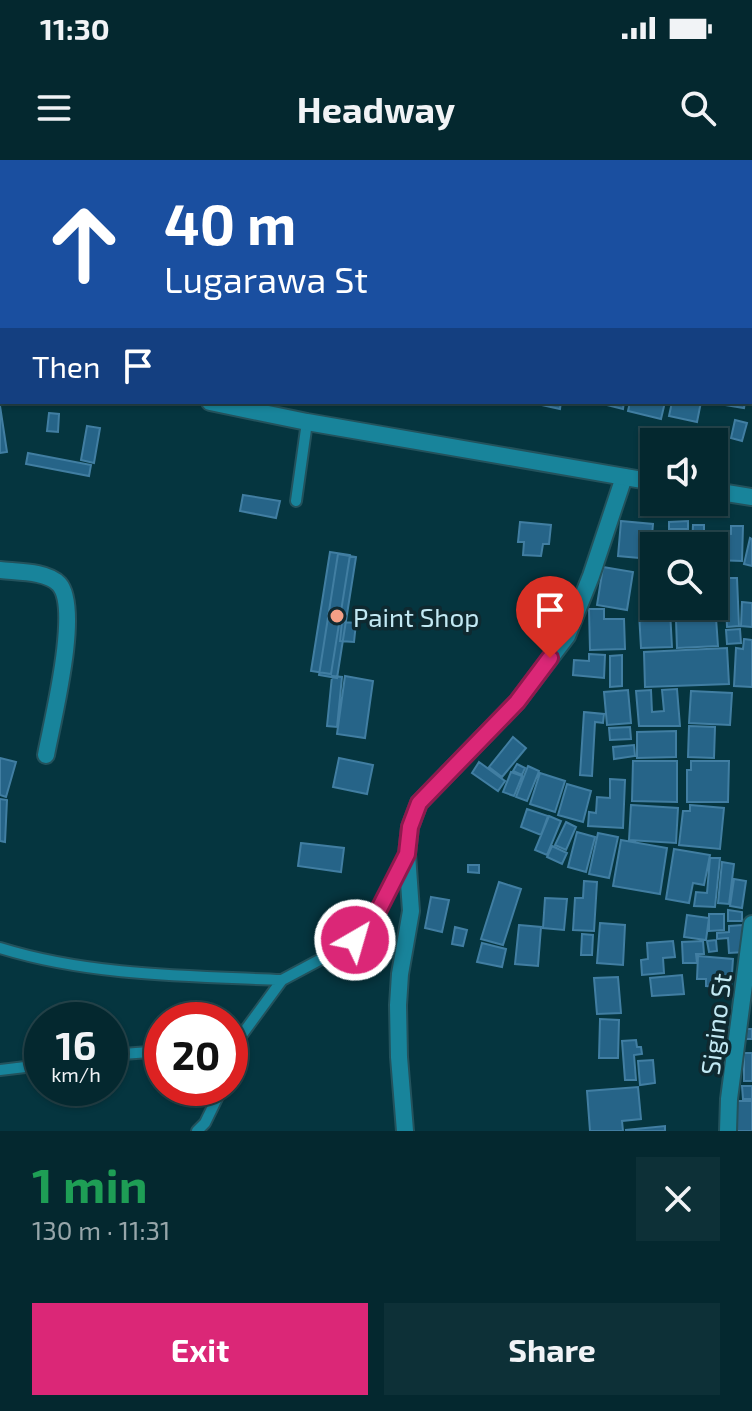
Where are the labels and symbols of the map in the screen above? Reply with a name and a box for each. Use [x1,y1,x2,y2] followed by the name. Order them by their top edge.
[516,576,584,658] pin
[353,601,479,632] place label: Paint Shop
[328,607,346,625] marker: Paint Shop
[313,898,397,982] position arrow
[693,971,737,1077] street label: Sigino St
[144,1002,248,1106] speed limit sign: 20

